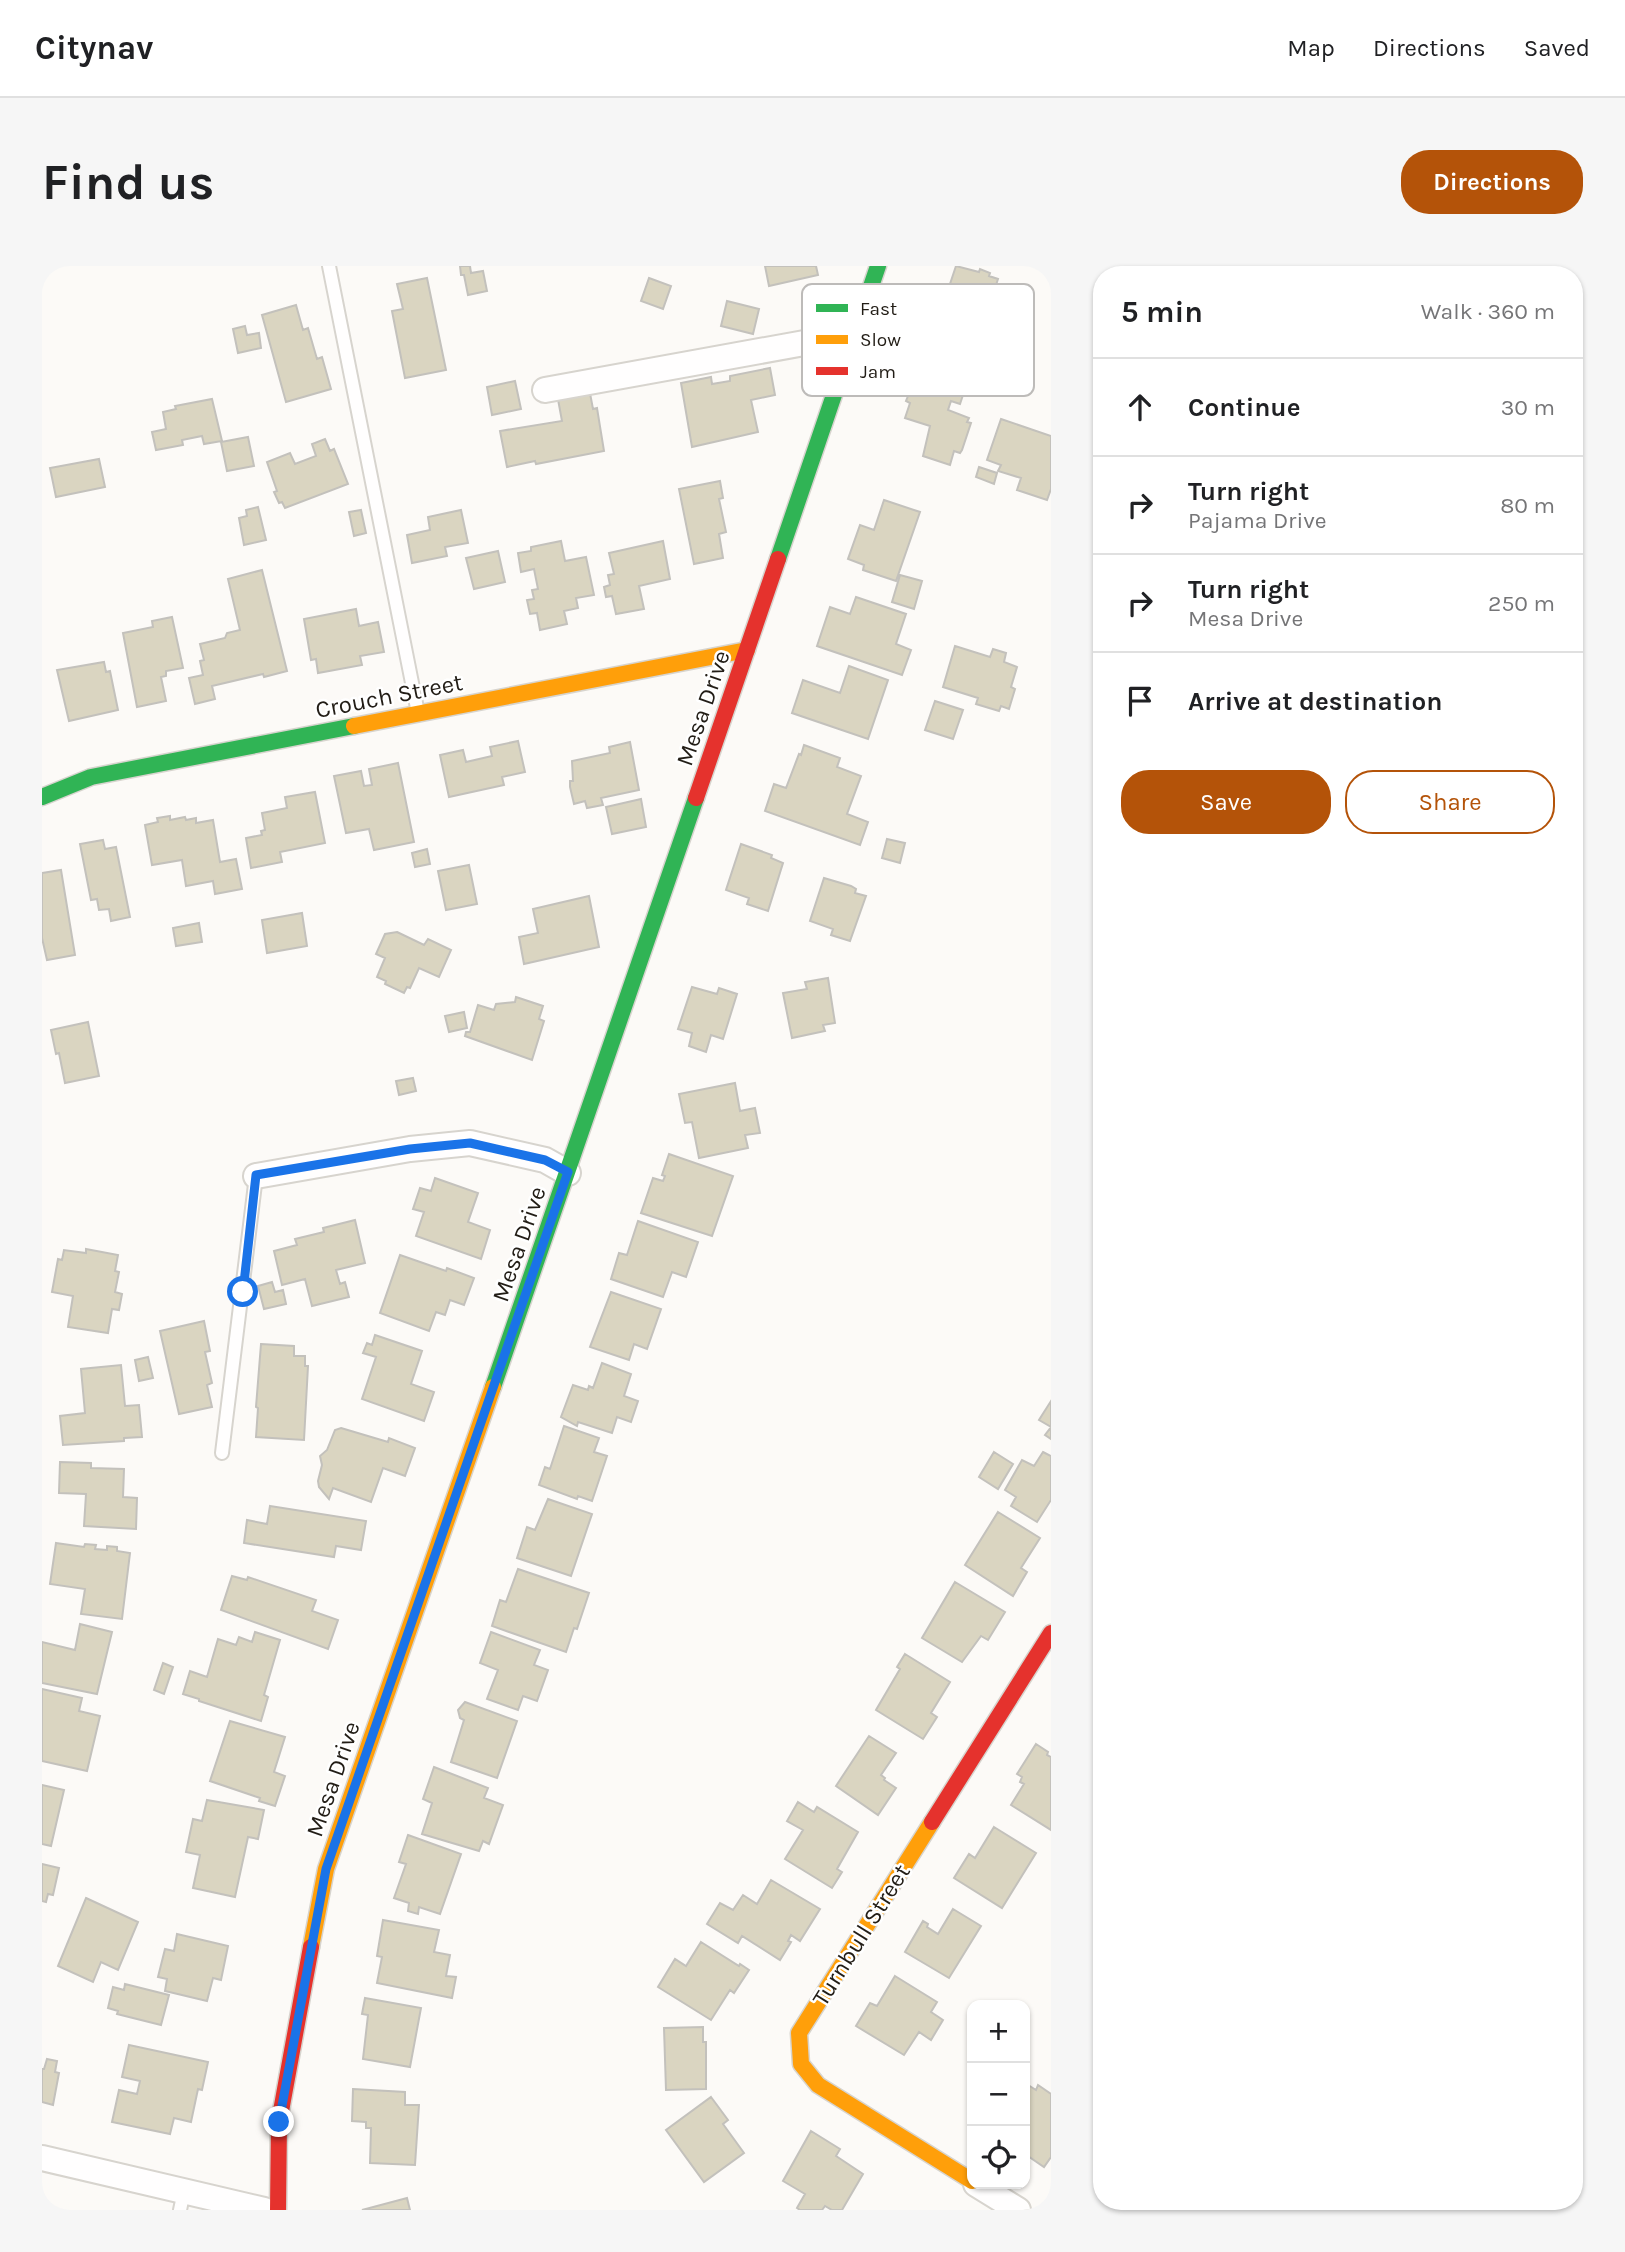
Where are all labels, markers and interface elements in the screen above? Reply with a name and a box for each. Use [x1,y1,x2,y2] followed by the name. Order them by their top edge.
[35,29,153,67] text: Citynav
[1287,34,1335,62] text: Map
[1373,34,1486,62] text: Directions
[1524,34,1590,62] text: Saved
[1401,150,1583,214] button: Directions
[42,154,214,211] text: Find us
[802,284,1034,396] legend
[1121,294,1203,330] text: 5 min
[860,298,897,320] text: Fast
[1421,298,1555,325] text: Walk · 360 m
[860,329,901,351] text: Slow
[860,361,896,383] text: Jam
[1121,388,1159,426] icon: ahead
[1188,392,1300,423] text: Continue
[1501,394,1555,421] text: 30 m
[1188,476,1309,507] text: Turn right
[1121,486,1159,524] icon: right
[1500,492,1555,519] text: 80 m
[1188,507,1327,534] text: Pajama Drive
[1188,574,1309,605] text: Turn right
[1121,584,1159,622] icon: right
[1488,590,1555,617] text: 250 m
[1188,605,1303,632] text: Mesa Drive
[670,647,736,769] street label: Mesa Drive
[313,668,465,724] street label: Crouch Street
[1121,682,1159,720] icon: arrive
[1188,686,1442,717] text: Arrive at destination
[1121,770,1331,834] button: Save
[1345,770,1555,834] button: Share
[486,1183,552,1305] street label: Mesa Drive
[227,1276,258,1307] route start
[300,1718,366,1840] street label: Mesa Drive
[806,1859,916,2011] street label: Turnbull Street
[967,2000,1030,2189] map controls
[967,2000,1030,2063] button: +
[967,2063,1030,2126] button: −
[263,2106,294,2137] route end
[967,2126,1030,2189] button: locate

